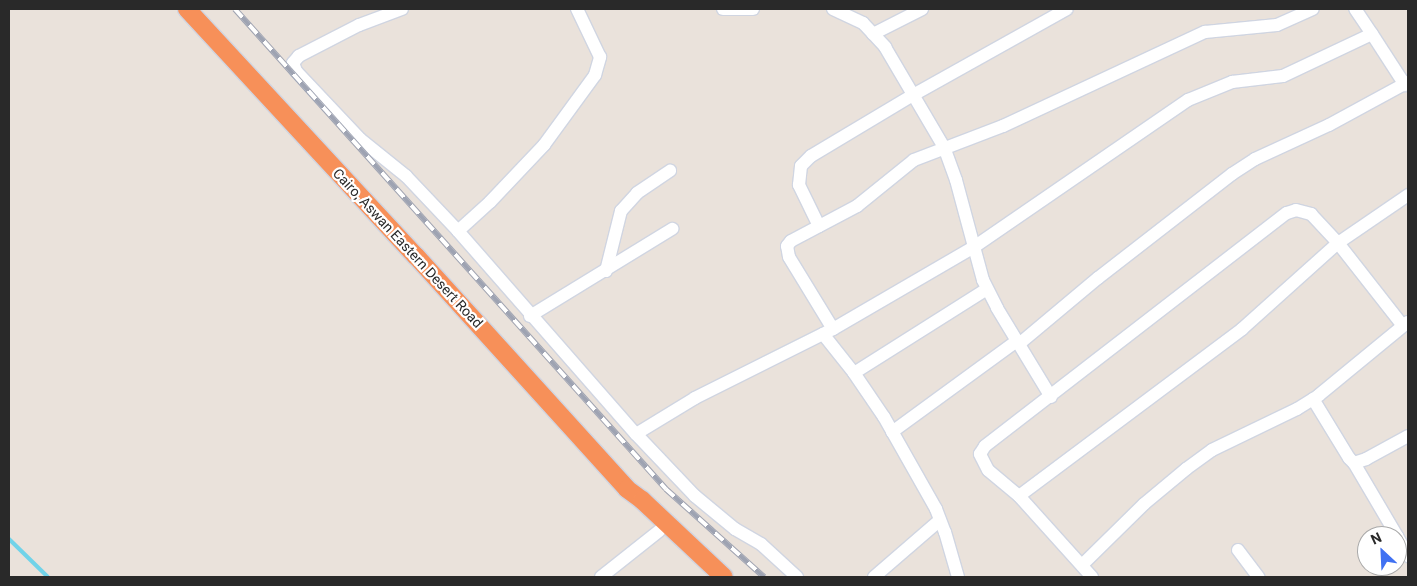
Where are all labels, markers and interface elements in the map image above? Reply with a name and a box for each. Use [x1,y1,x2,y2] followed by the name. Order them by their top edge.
[330,165,486,331] street label: Cairo, Aswan Eastern Desert Road
[1357,526,1407,576] north arrow
[1368,529,1384,548] text: N

